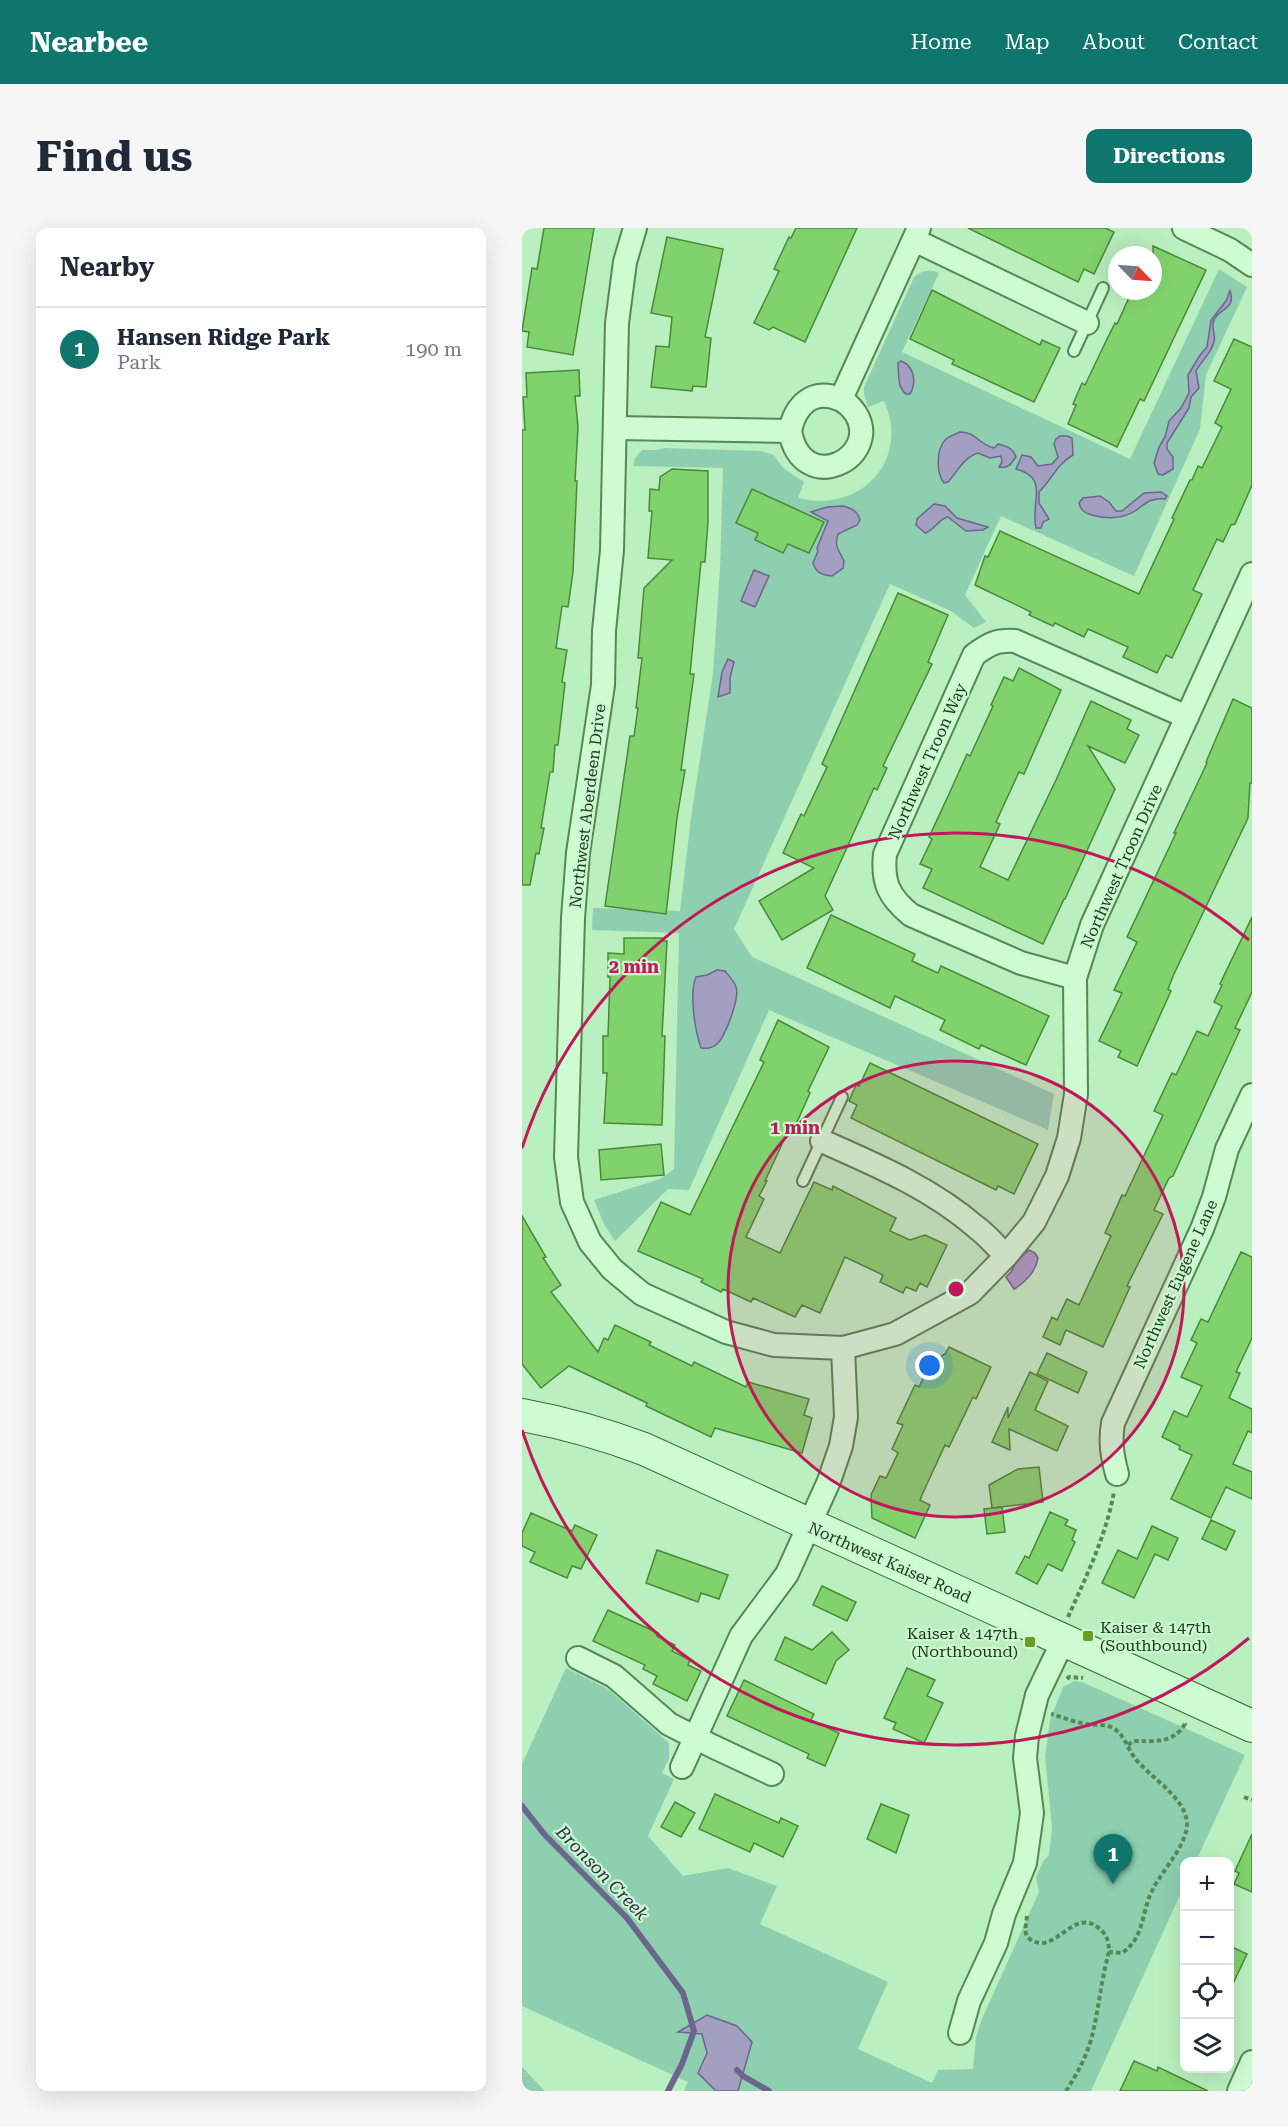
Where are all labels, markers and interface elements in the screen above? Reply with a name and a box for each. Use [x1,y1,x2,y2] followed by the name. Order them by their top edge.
[30,26,148,59] text: Nearbee
[911,30,972,54] text: Home
[1005,30,1050,54] text: Map
[1083,30,1145,54] text: About
[1178,30,1258,54] text: Contact
[1086,129,1252,183] button: Directions
[36,132,193,181] text: Find us
[1108,246,1162,300] north arrow
[60,252,154,282] text: Nearby
[117,325,330,350] text: Hansen Ridge Park
[74,337,85,361] text: 1
[405,337,462,361] text: 190 m
[117,350,161,374] text: Park
[884,680,971,842] street label: Northwest Troon Way
[566,703,609,909] street label: Northwest Aberdeen Drive
[1077,781,1166,951] street label: Northwest Troon Drive
[609,956,659,977] text: 2 min
[770,1117,820,1138] text: 1 min
[1129,1196,1222,1372] street label: Northwest Eugene Lane
[946,1279,966,1299] centre of rings
[915,1351,944,1380] your location
[805,1518,974,1607] street label: Northwest Kaiser Road
[1100,1618,1211,1655] place label: Kaiser & 147th (Southbound)
[907,1624,1018,1661] place label: Kaiser & 147th (Northbound)
[1081,1629,1095,1643] marker: Kaiser & 147th (Southbound)
[1023,1635,1037,1649] marker: Kaiser & 147th (Northbound)
[551,1820,653,1924] water label: Bronson Creek
[1094,1834,1132,1884] pin: 1
[1180,1857,1234,2073] map controls
[1180,1857,1234,1911] button: +
[1180,1911,1234,1965] button: −
[1180,1965,1234,2019] button: locate
[1180,2019,1234,2073] button: layers

